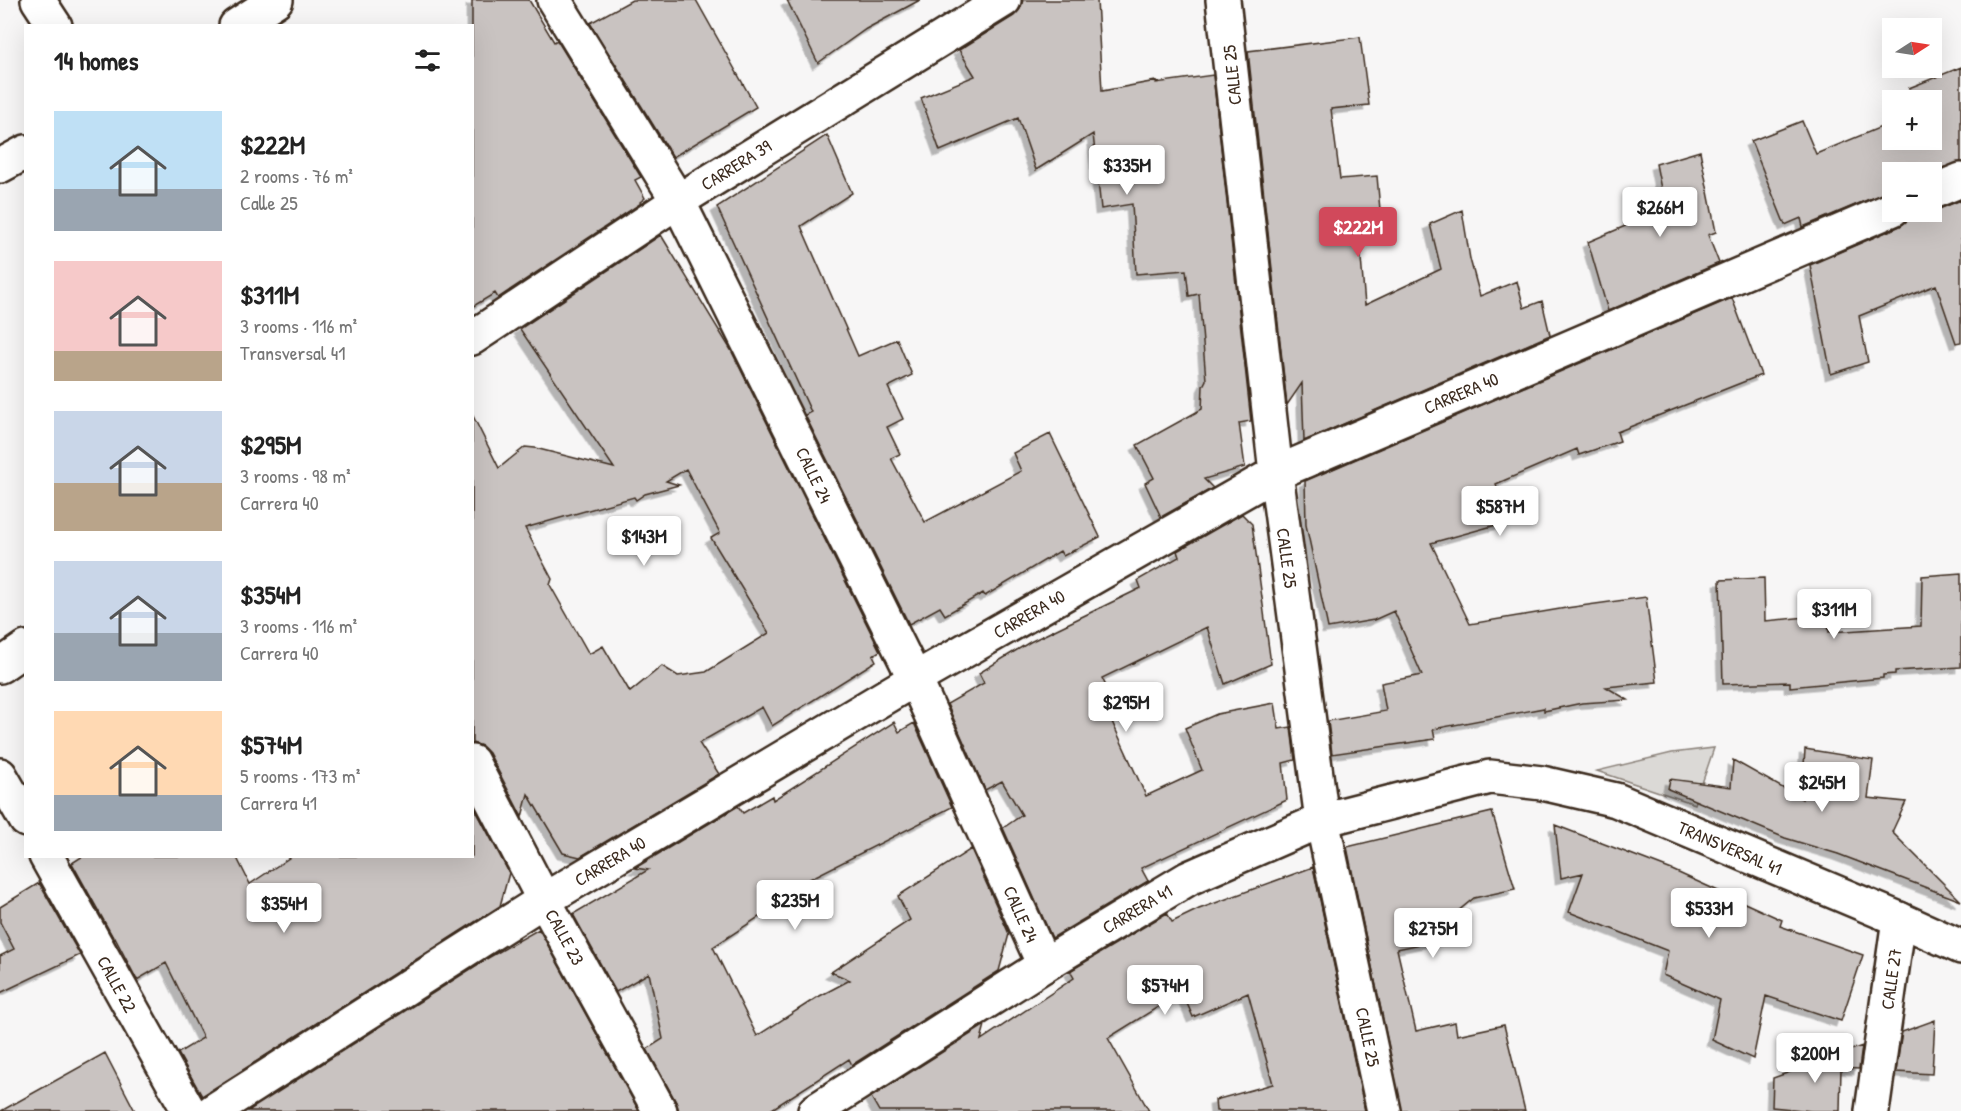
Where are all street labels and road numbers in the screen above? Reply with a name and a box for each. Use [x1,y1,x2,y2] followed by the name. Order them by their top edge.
[1216,43,1248,106] street label: CALLE 25
[696,133,776,196] street label: CARRERA 39
[1420,366,1502,420] street label: CARRERA 40
[790,443,838,507] street label: CALLE 24
[1270,526,1304,590] street label: CALLE 25
[989,583,1069,645] street label: CARRERA 40
[1674,815,1786,881] street label: TRANSVERSAL 41
[570,830,650,892] street label: CARRERA 40
[1097,878,1177,940] street label: CARRERA 41
[998,882,1045,946] street label: CALLE 24
[539,904,591,970] street label: CALLE 23
[1874,947,1908,1011] street label: CALLE 27
[91,951,143,1017] street label: CALLE 22
[1350,1005,1387,1069] street label: CALLE 25

